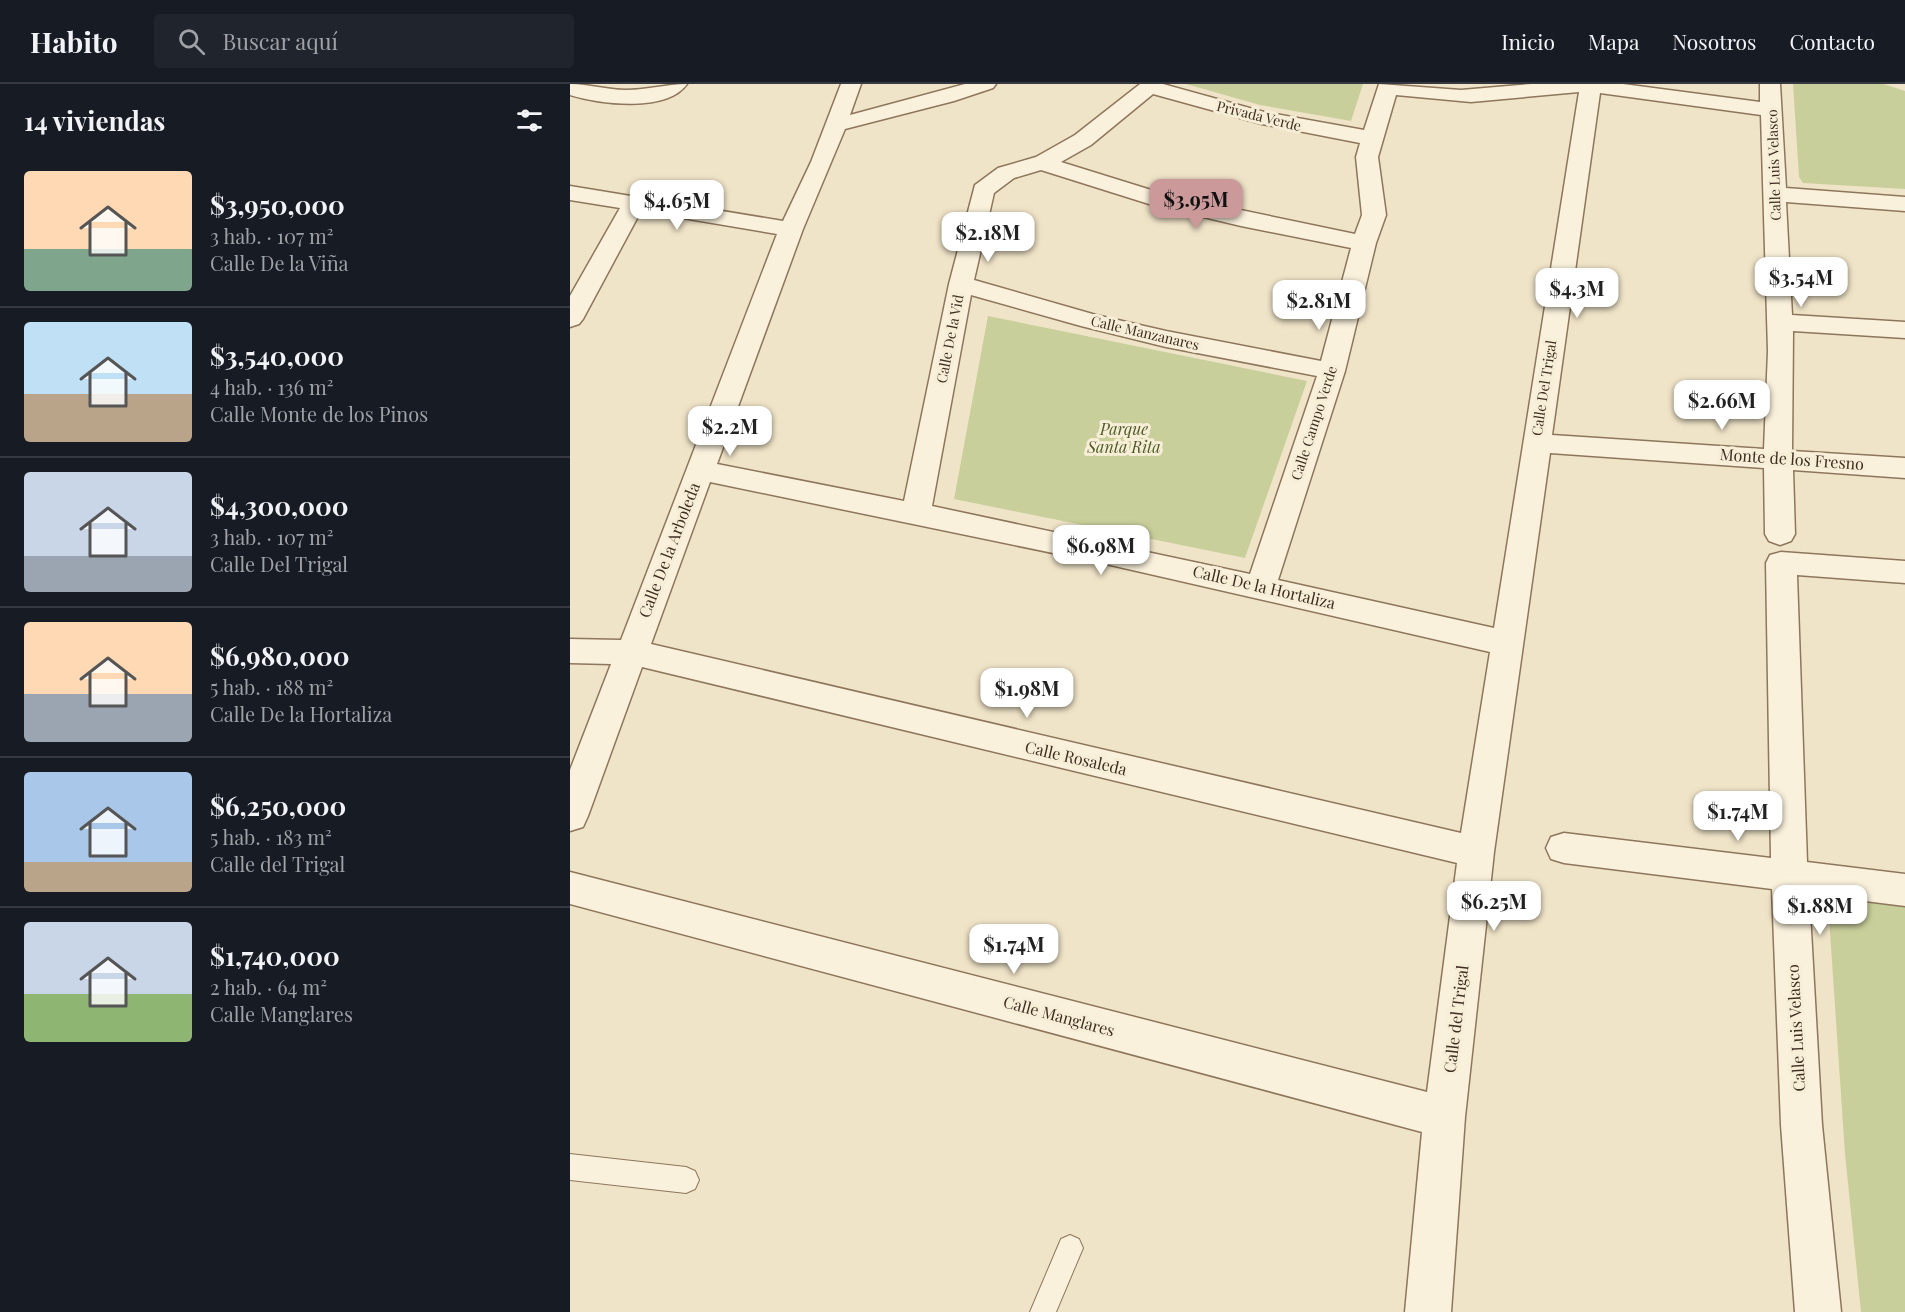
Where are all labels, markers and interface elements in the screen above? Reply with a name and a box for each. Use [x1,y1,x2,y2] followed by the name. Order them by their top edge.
[154,14,574,68] search box
[30,23,118,60] text: Habito
[175,25,208,58] icon: search
[223,26,338,56] text: Buscar aquí
[1501,27,1555,55] text: Inicio
[1588,27,1639,55] text: Mapa
[1672,27,1756,55] text: Nosotros
[1789,27,1875,55] text: Contacto
[1215,96,1303,135] street label: Privada Verde
[24,103,165,138] text: 14 viviendas
[513,104,546,137] icon: filters
[1762,109,1785,221] street label: Calle Luis Velasco
[1147,179,1245,230] pin: $3.95M
[628,180,726,231] pin: $4.65M
[1163,185,1229,212] text: $3.95M
[644,186,710,213] text: $4.65M
[210,187,345,222] text: $3,950,000
[72,195,144,267] icon: home
[939,212,1037,263] pin: $2.18M
[956,218,1020,245] text: $2.18M
[210,222,333,249] text: 3 hab. · 107 m²
[210,249,349,276] text: Calle De la Viña
[1752,257,1850,308] pin: $3.54M
[1769,263,1833,290] text: $3.54M
[1535,268,1619,319] pin: $4.3M
[1549,274,1605,301] text: $4.3M
[1270,280,1368,331] pin: $2.81M
[1287,286,1351,313] text: $2.81M
[932,293,967,385] street label: Calle De la Vid
[1089,311,1201,354] street label: Calle Manzanares
[210,338,344,373] text: $3,540,000
[1527,339,1560,437] street label: Calle Del Trigal
[72,346,144,418] icon: home
[1286,363,1341,482] street label: Calle Campo Verde
[210,373,333,400] text: 4 hab. · 136 m²
[1673,380,1771,431] pin: $2.66M
[1688,386,1756,413] text: $2.66M
[210,400,428,427] text: Calle Monte de los Pinos
[688,406,772,457] pin: $2.2M
[702,412,758,439] text: $2.2M
[1086,418,1161,457] park label: Parque Santa Rita
[1719,443,1865,474] street label: Monte de los Fresno
[633,479,704,620] street label: Calle De la Arboleda
[210,488,348,523] text: $4,300,000
[72,496,144,568] icon: home
[210,523,333,550] text: 3 hab. · 107 m²
[1052,525,1150,576] pin: $6.98M
[1067,531,1135,558] text: $6.98M
[210,550,348,577] text: Calle Del Trigal
[1191,560,1338,613] street label: Calle De la Hortaliza
[210,638,349,673] text: $6,980,000
[72,646,144,718] icon: home
[978,668,1076,719] pin: $1.98M
[210,673,333,700] text: 5 hab. · 188 m²
[994,674,1060,701] text: $1.98M
[210,700,392,727] text: Calle De la Hortaliza
[1023,736,1129,779] street label: Calle Rosaleda
[210,788,346,823] text: $6,250,000
[1689,791,1787,842] pin: $1.74M
[72,796,144,868] icon: home
[1707,797,1769,824] text: $1.74M
[210,823,332,850] text: 5 hab. · 183 m²
[210,850,345,877] text: Calle del Trigal
[1445,881,1543,932] pin: $6.25M
[1771,885,1869,936] pin: $1.88M
[1461,887,1527,914] text: $6.25M
[1787,891,1853,918] text: $1.88M
[965,924,1063,975] pin: $1.74M
[983,930,1045,957] text: $1.74M
[210,938,340,973] text: $1,740,000
[72,946,144,1018] icon: home
[1438,964,1473,1074] street label: Calle del Trigal
[1782,964,1809,1092] street label: Calle Luis Velasco
[210,973,327,1000] text: 2 hab. · 64 m²
[1001,991,1117,1040] street label: Calle Manglares
[210,1000,353,1027] text: Calle Manglares

